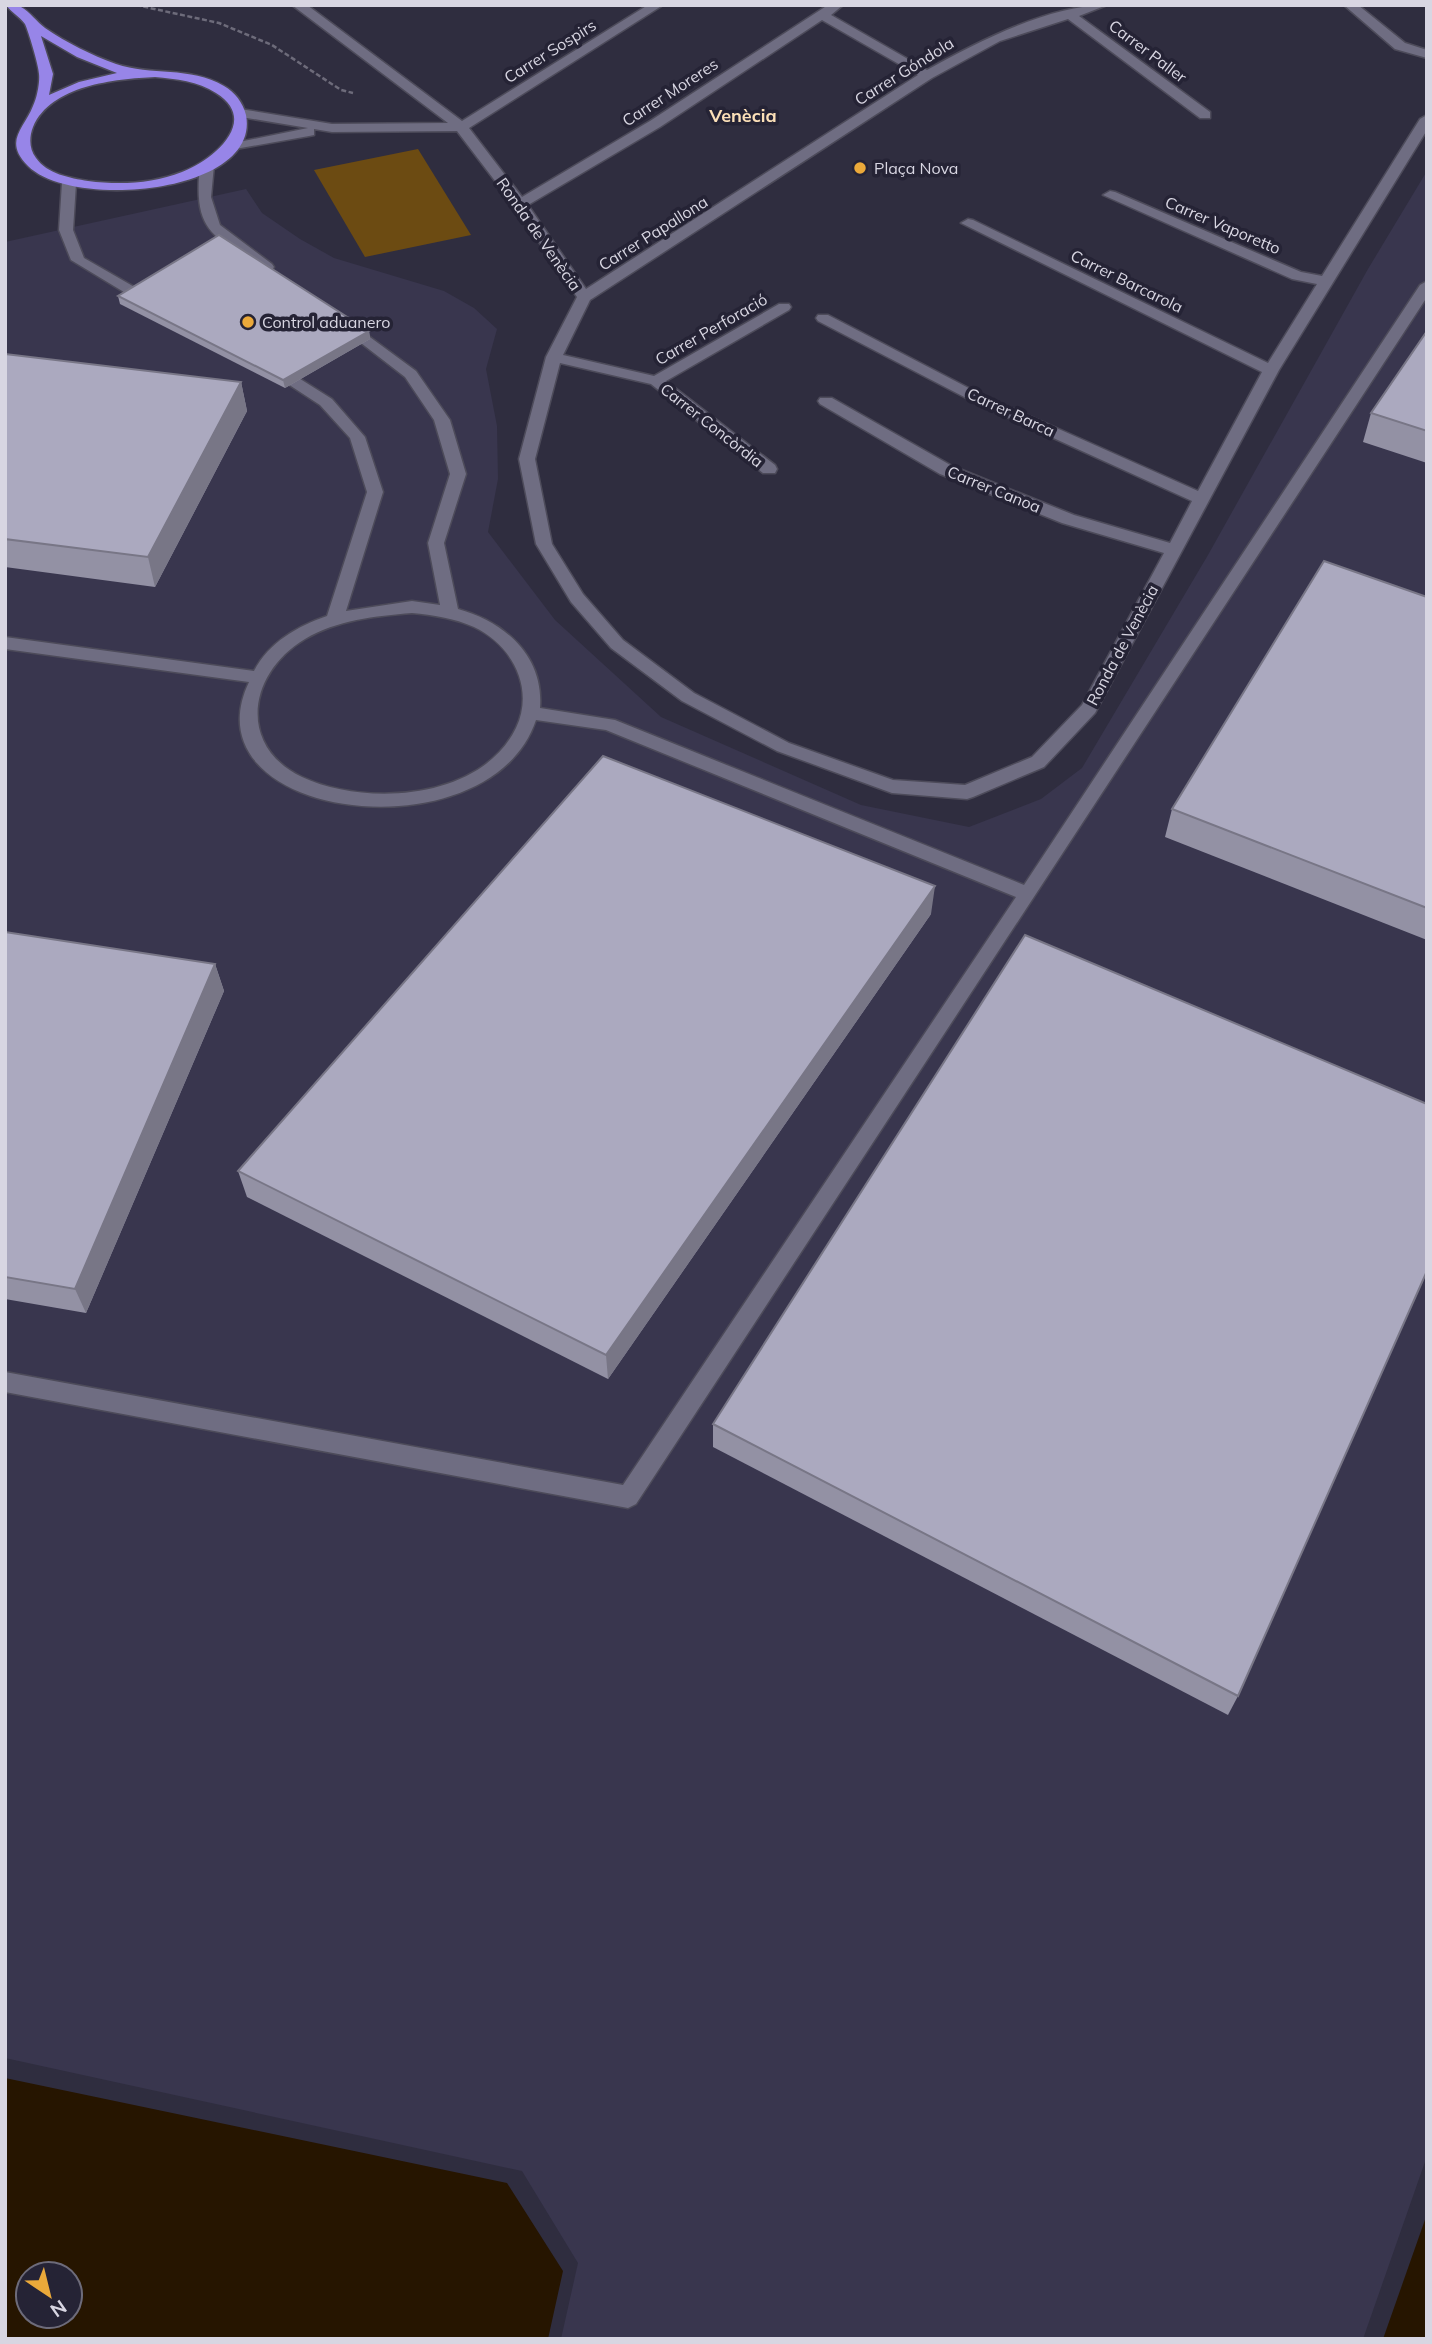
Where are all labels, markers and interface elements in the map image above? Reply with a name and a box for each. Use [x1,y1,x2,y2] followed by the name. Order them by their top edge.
[500,15,600,87] street label: Carrer Sospirs
[1105,15,1191,87] street label: Carrer Paller
[851,33,957,109] street label: Carrer Góndola
[618,54,722,130] street label: Carrer Moreres
[708,104,777,127] district label: Venècia
[874,158,958,178] place label: Plaça Nova
[852,160,868,176] marker: Plaça Nova
[492,174,586,294] street label: Ronda de Venècia
[595,191,711,275] street label: Carrer Papallona
[1162,192,1284,258] street label: Carrer Vaporetto
[1068,245,1186,317] street label: Carrer Barcarola
[651,289,771,369] street label: Carrer Perforació
[262,312,390,332] place label: Control aduanero
[240,314,256,330] marker: Control aduanero
[657,379,767,471] street label: Carrer Concòrdia
[964,383,1058,441] street label: Carrer Barca
[944,461,1044,517] street label: Carrer Canoa
[1082,581,1162,709] street label: Ronda de Venècia
[14,2260,84,2330] north arrow
[46,2295,72,2323] text: N

